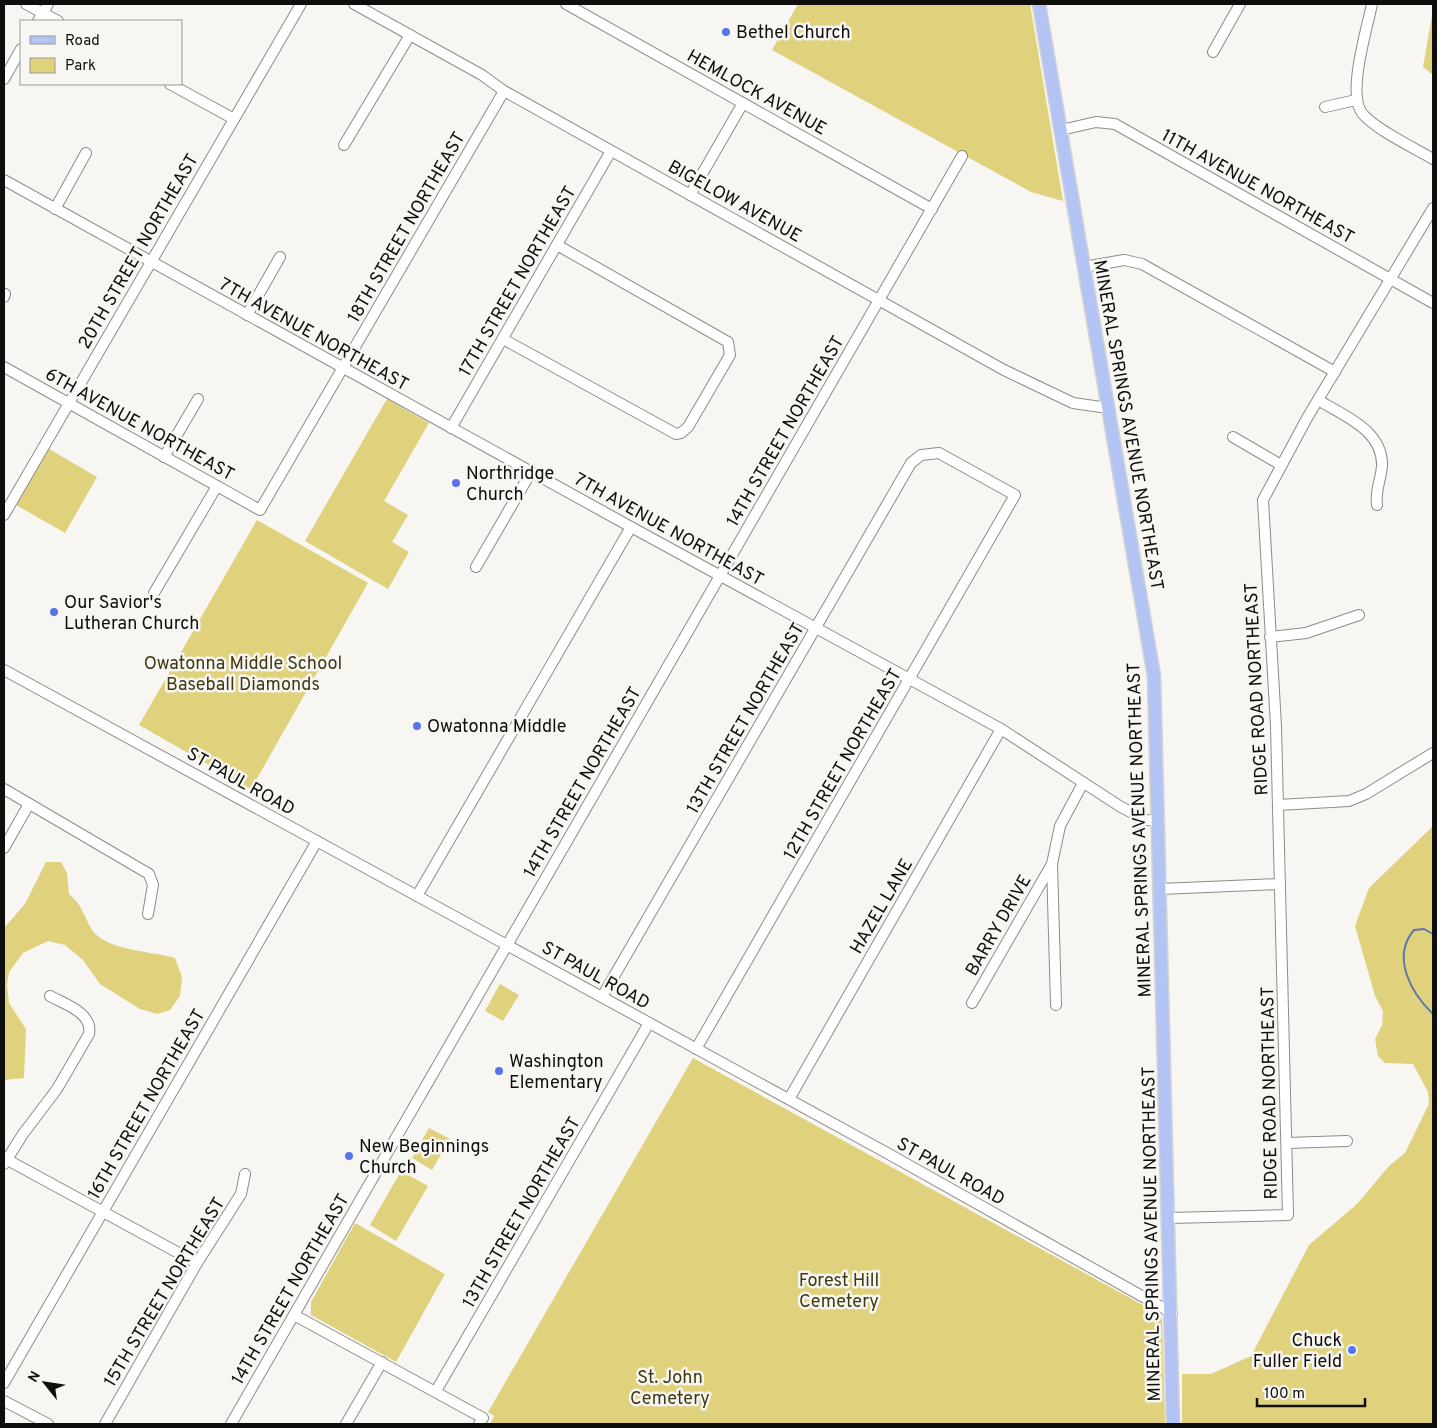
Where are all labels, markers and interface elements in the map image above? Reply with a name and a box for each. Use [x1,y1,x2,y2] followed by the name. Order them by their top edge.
[20,20,182,85] legend
[736,22,851,45] place label: Bethel Church
[720,26,732,38] marker: Bethel Church
[65,32,100,51] text: Road
[682,45,830,141] street label: HEMLOCK AVENUE
[65,57,96,76] text: Park
[1157,125,1358,250] street label: 11TH AVENUE NORTHEAST
[343,128,471,327] street label: 18TH STREET NORTHEAST
[74,150,205,353] street label: 20TH STREET NORTHEAST
[663,156,805,249] street label: BIGELOW AVENUE
[454,182,582,381] street label: 17TH STREET NORTHEAST
[1087,258,1168,592] street label: MINERAL SPRINGS AVENUE NORTHEAST
[214,274,412,397] street label: 7TH AVENUE NORTHEAST
[722,332,850,531] street label: 14TH STREET NORTHEAST
[40,364,238,487] street label: 6TH AVENUE NORTHEAST
[466,463,554,507] place label: Northridge Church
[569,469,767,592] street label: 7TH AVENUE NORTHEAST
[450,477,462,489] marker: Northridge Church
[1240,582,1275,796] street label: RIDGE ROAD NORTHEAST
[64,592,199,636] place label: Our Savior's Lutheran Church
[48,606,60,618] marker: Our Savior's Lutheran Church
[682,619,810,818] street label: 13TH STREET NORTHEAST
[144,653,342,697] park label: Owatonna Middle School Baseball Diamonds
[1123,662,1158,998] street label: MINERAL SPRINGS AVENUE NORTHEAST
[779,665,908,864] street label: 12TH STREET NORTHEAST
[519,683,647,882] street label: 14TH STREET NORTHEAST
[427,716,566,739] place label: Owatonna Middle
[411,720,423,732] marker: Owatonna Middle
[182,743,298,822] street label: ST PAUL ROAD
[846,855,919,959] street label: HAZEL LANE
[961,871,1038,981] street label: BARRY DRIVE
[537,937,653,1016] street label: ST PAUL ROAD
[1257,986,1284,1200] street label: RIDGE ROAD NORTHEAST
[83,1005,211,1204] street label: 16TH STREET NORTHEAST
[509,1051,604,1095] place label: Washington Elementary
[493,1065,505,1077] marker: Washington Elementary
[1138,1066,1167,1402] street label: MINERAL SPRINGS AVENUE NORTHEAST
[458,1113,586,1312] street label: 13TH STREET NORTHEAST
[892,1133,1008,1212] street label: ST PAUL ROAD
[359,1136,489,1180] place label: New Beginnings Church
[343,1150,355,1162] marker: New Beginnings Church
[227,1190,355,1389] street label: 14TH STREET NORTHEAST
[100,1194,231,1392] street label: 15TH STREET NORTHEAST
[799,1270,879,1314] park label: Forest Hill Cemetery
[1253,1330,1342,1374] place label: Chuck Fuller Field
[1346,1344,1358,1356] marker: Chuck Fuller Field
[20,1358,70,1408] north arrow
[630,1367,710,1411] park label: St. John Cemetery
[25,1369,45,1386] text: N
[1257,1376,1364,1408] scale bar
[1264,1385,1305,1404] text: 100 m

